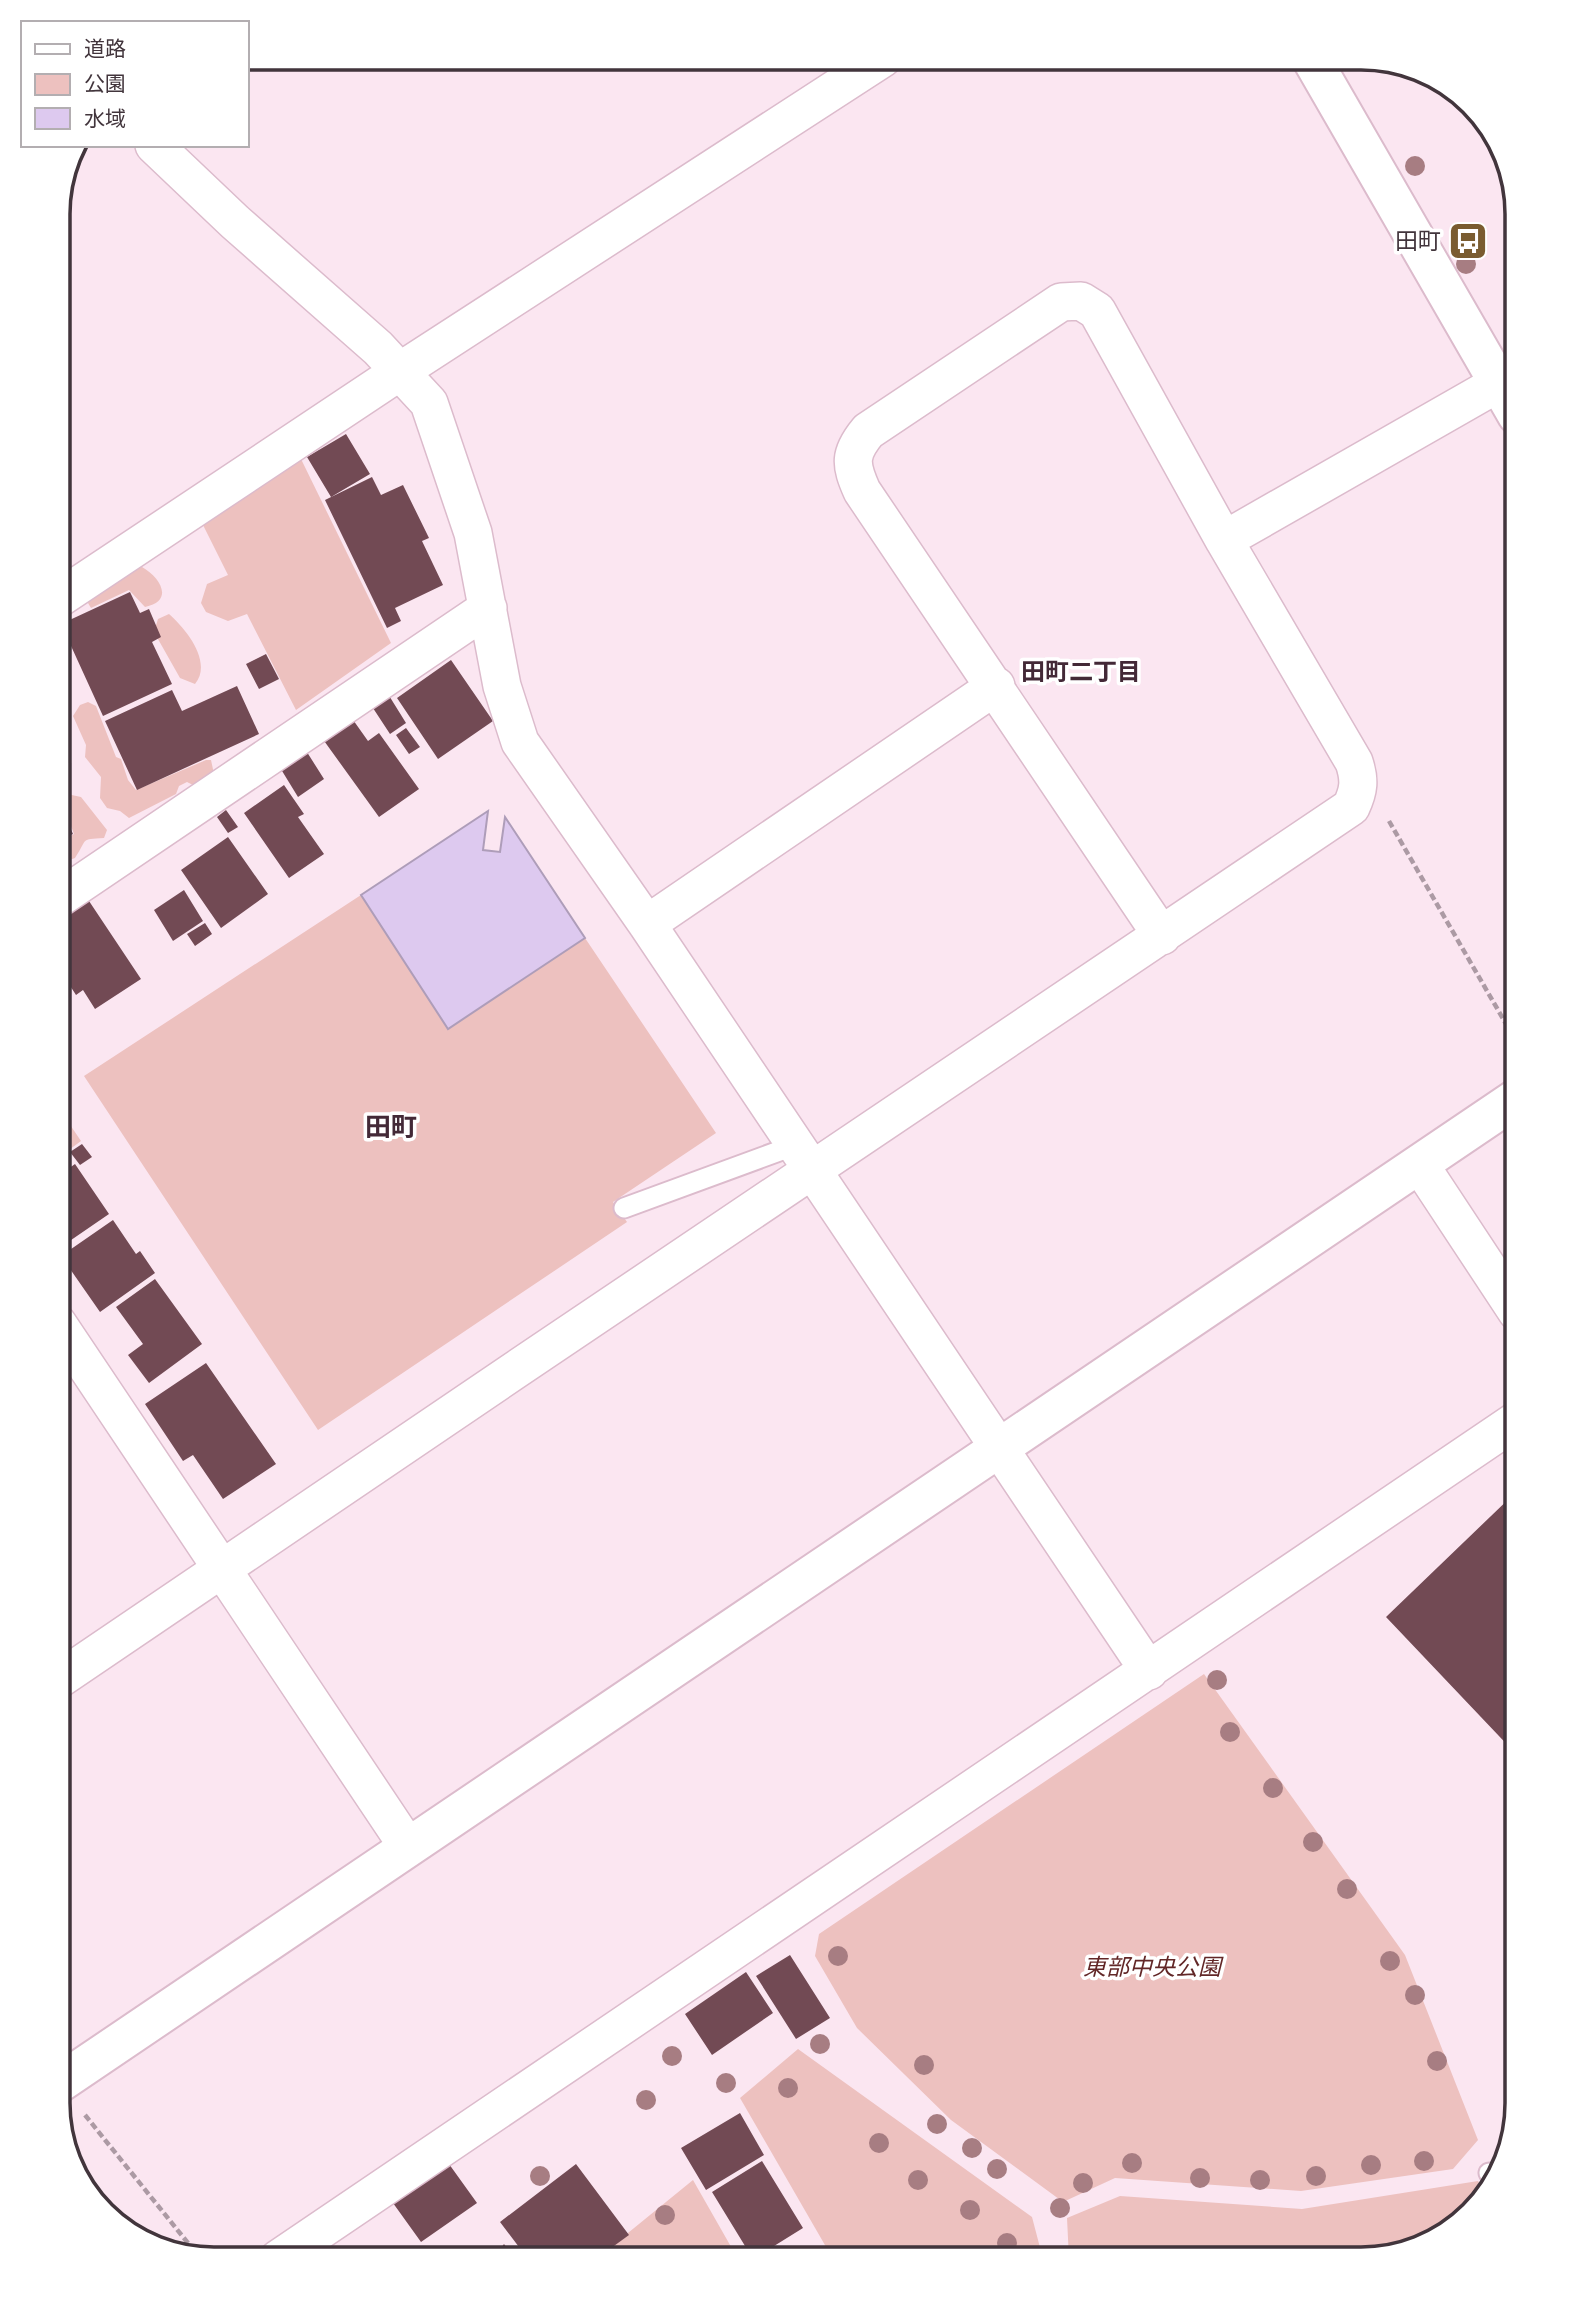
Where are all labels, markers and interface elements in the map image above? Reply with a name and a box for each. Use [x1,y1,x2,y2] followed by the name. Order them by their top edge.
[21,21,248,147] legend
[84,37,126,61] text: 道路
[84,72,126,96] text: 公園
[84,107,126,131] text: 水域
[1447,220,1489,262] bus stop icon: 田町
[1395,229,1441,254] place label: 田町
[1021,659,1141,685] district label: 田町二丁目
[365,1113,417,1142] district label: 田町
[1083,1955,1224,1980] park label: 東部中央公園

